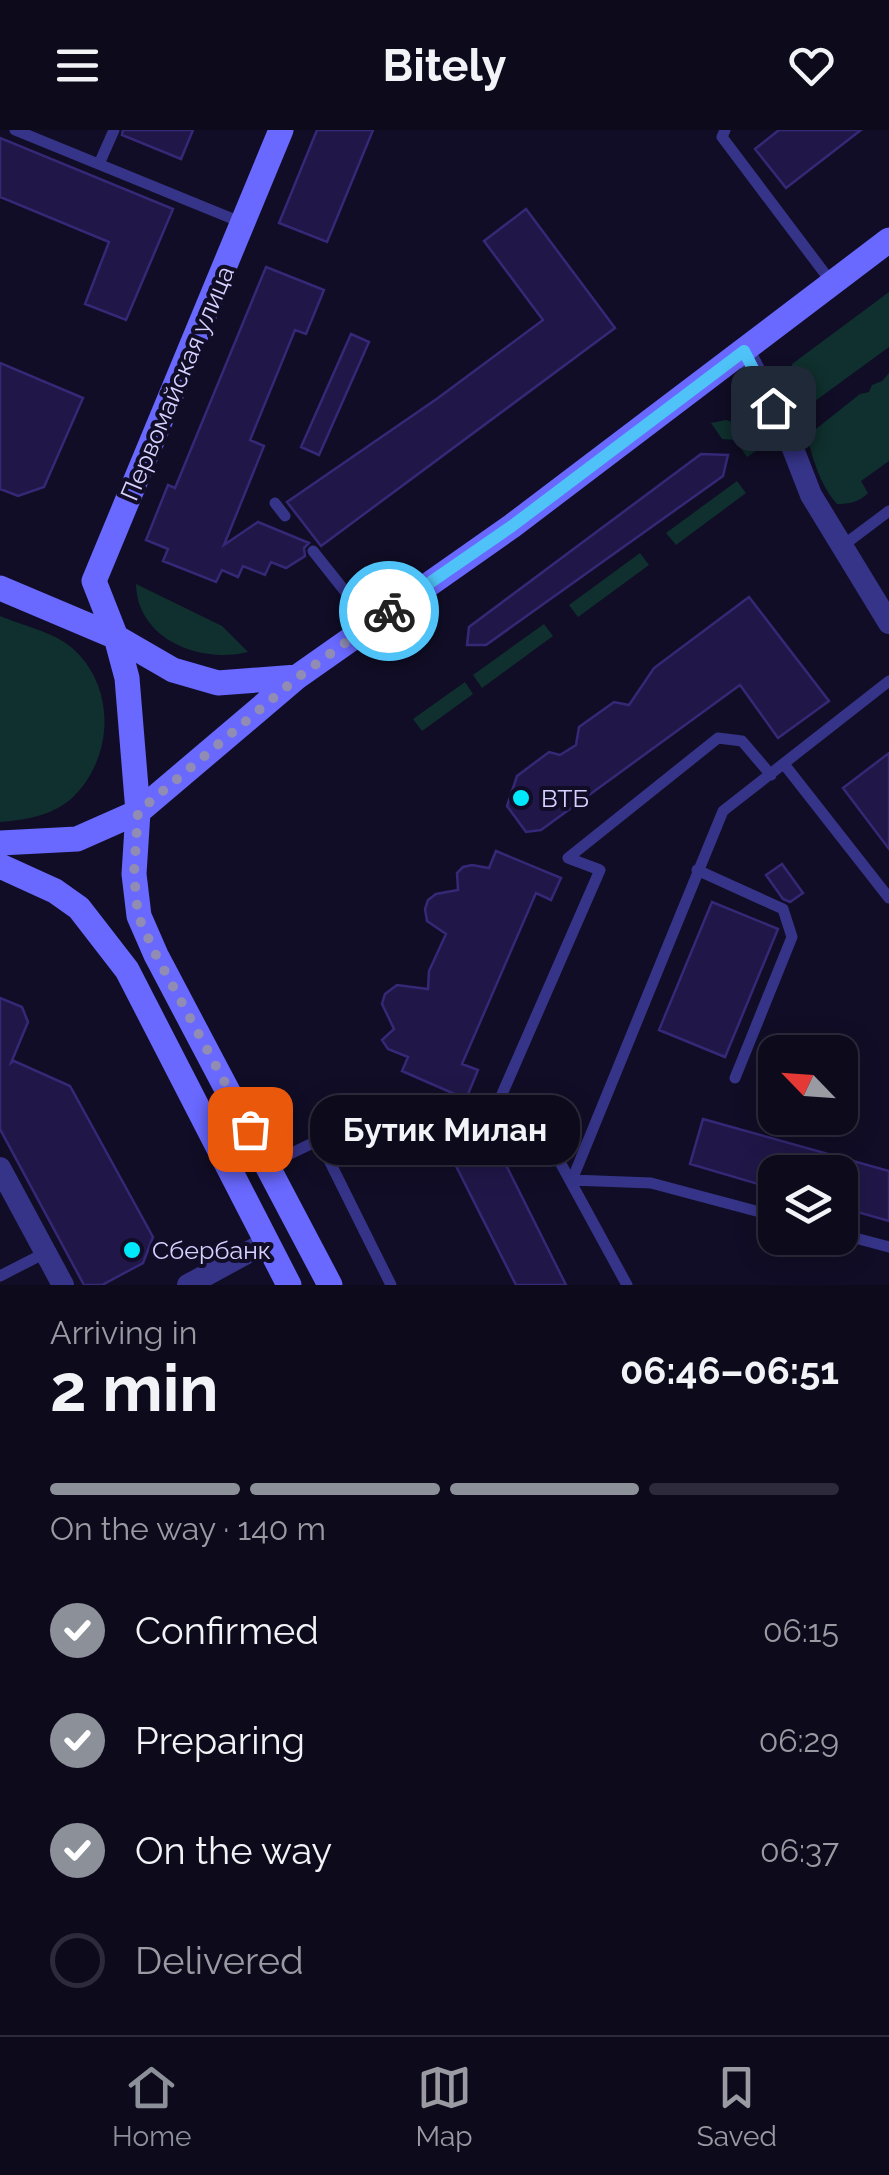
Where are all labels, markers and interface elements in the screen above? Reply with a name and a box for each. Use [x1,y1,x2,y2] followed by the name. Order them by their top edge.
[50,38,105,93] icon: menu
[784,38,839,93] icon: heart
[383,39,506,92] text: Bitely
[114,261,240,505] street label: Первомайская улица
[731,366,816,451] pin
[746,381,801,436] icon: home
[339,561,439,661] courier
[362,584,417,639] icon: bike
[541,783,589,813] place label: ВТБ
[510,787,532,809] marker: ВТБ
[758,1035,858,1135] north arrow
[758,1035,858,1255] map controls
[208,1087,293,1172] pin
[310,1094,580,1164] callout: Бутик Милан
[223,1102,278,1157] icon: bag
[343,1111,547,1148] text: Бутик Милан
[758,1155,858,1255] button: layers
[152,1235,271,1265] place label: Сбербанк
[121,1239,143,1261] marker: Сбербанк
[50,1314,197,1351] text: Arriving in
[620,1348,839,1393] text: 06:46–06:51
[50,1350,219,1426] text: 2 min
[50,1510,326,1547] text: On the way · 140 m
[50,1603,105,1658] icon: check
[135,1608,319,1653] text: Confirmed
[763,1612,839,1649] text: 06:15
[50,1713,105,1768] icon: check
[135,1718,305,1763] text: Preparing
[759,1722,839,1759] text: 06:29
[50,1823,105,1878] icon: check
[135,1828,332,1873] text: On the way
[760,1832,839,1869] text: 06:37
[135,1938,304,1983] text: Delivered
[112,2060,191,2153] tab: Home
[416,2060,473,2153] tab: Map
[697,2060,777,2153] tab: Saved

